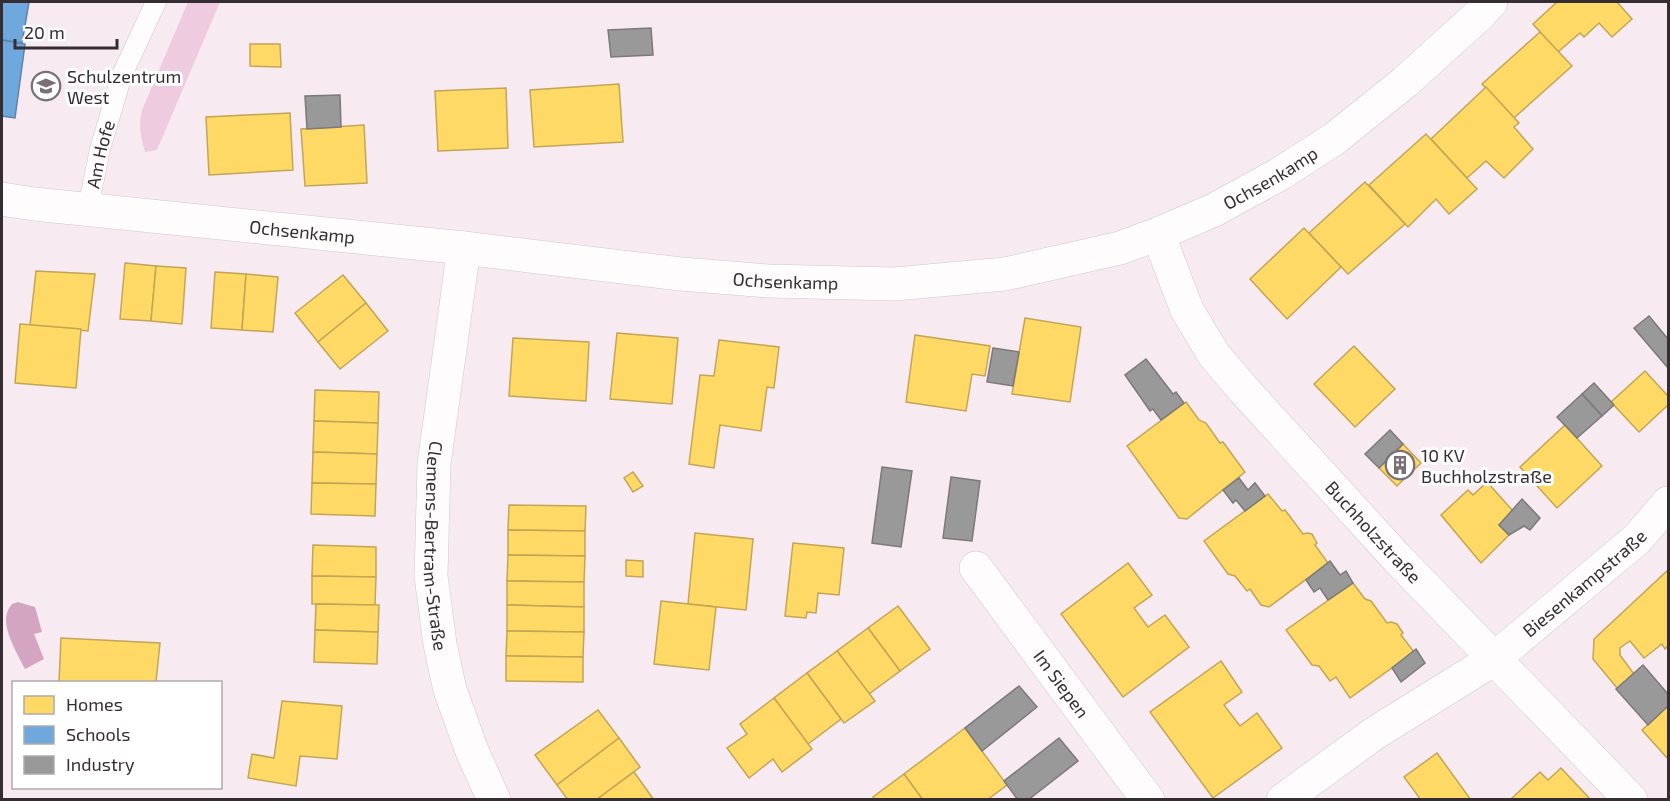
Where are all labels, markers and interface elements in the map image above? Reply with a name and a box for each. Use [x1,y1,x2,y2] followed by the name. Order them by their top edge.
[15,12,117,50] scale bar
[24,21,65,43] text: 20 m
[67,65,181,108] place label: Schulzentrum West
[30,70,62,102] school or university icon: Schulzentrum West
[81,117,119,190] street label: Am Hofe
[1219,142,1322,214] street label: Ochsenkamp
[248,215,356,248] street label: Ochsenkamp
[732,267,839,294] street label: Ochsenkamp
[419,440,452,652] street label: Clemens-Bertram-Straße
[1421,444,1552,487] place label: 10 KV Buchholzstraße
[1384,449,1416,481] building icon: 10 KV Buchholzstraße
[1321,476,1426,587] street label: Buchholzstraße
[1518,525,1651,641] street label: Biesenkampstraße
[1029,645,1094,722] street label: Im Siepen
[12,681,222,789] legend
[66,693,123,715] text: Homes
[66,723,130,745] text: Schools
[66,753,135,775] text: Industry

